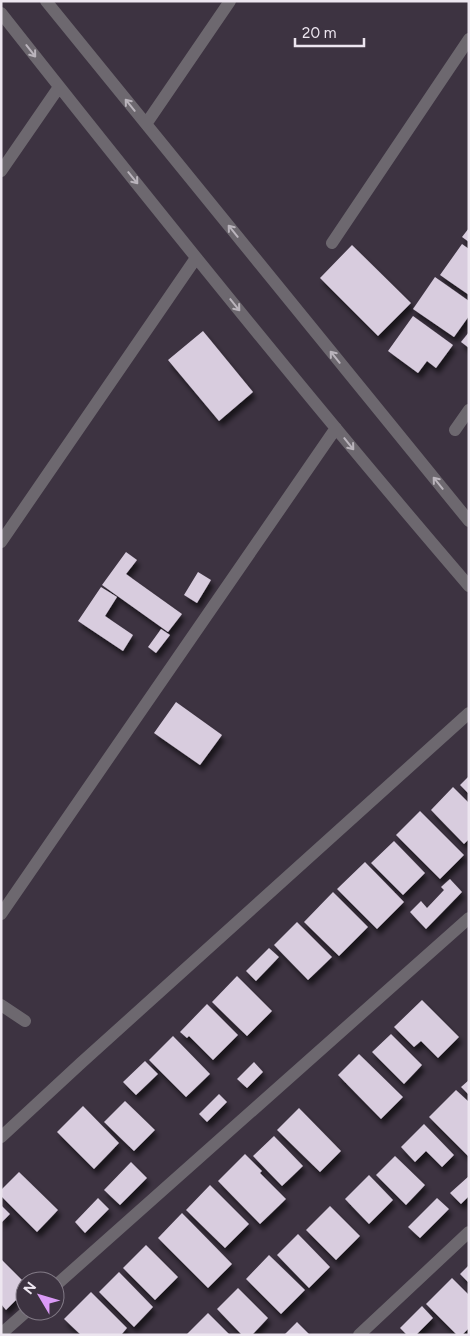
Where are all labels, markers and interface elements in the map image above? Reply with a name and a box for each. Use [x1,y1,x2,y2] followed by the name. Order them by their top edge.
[295,15,364,47] scale bar
[302,24,336,42] text: 20 m
[26,45,37,58] one-way arrow
[125,99,136,112] one-way arrow
[127,172,138,185] one-way arrow
[227,225,238,238] one-way arrow
[229,298,240,311] one-way arrow
[330,351,341,364] one-way arrow
[344,437,355,450] one-way arrow
[432,477,443,490] one-way arrow
[15,1271,65,1321] north arrow
[20,1279,40,1298] text: N

